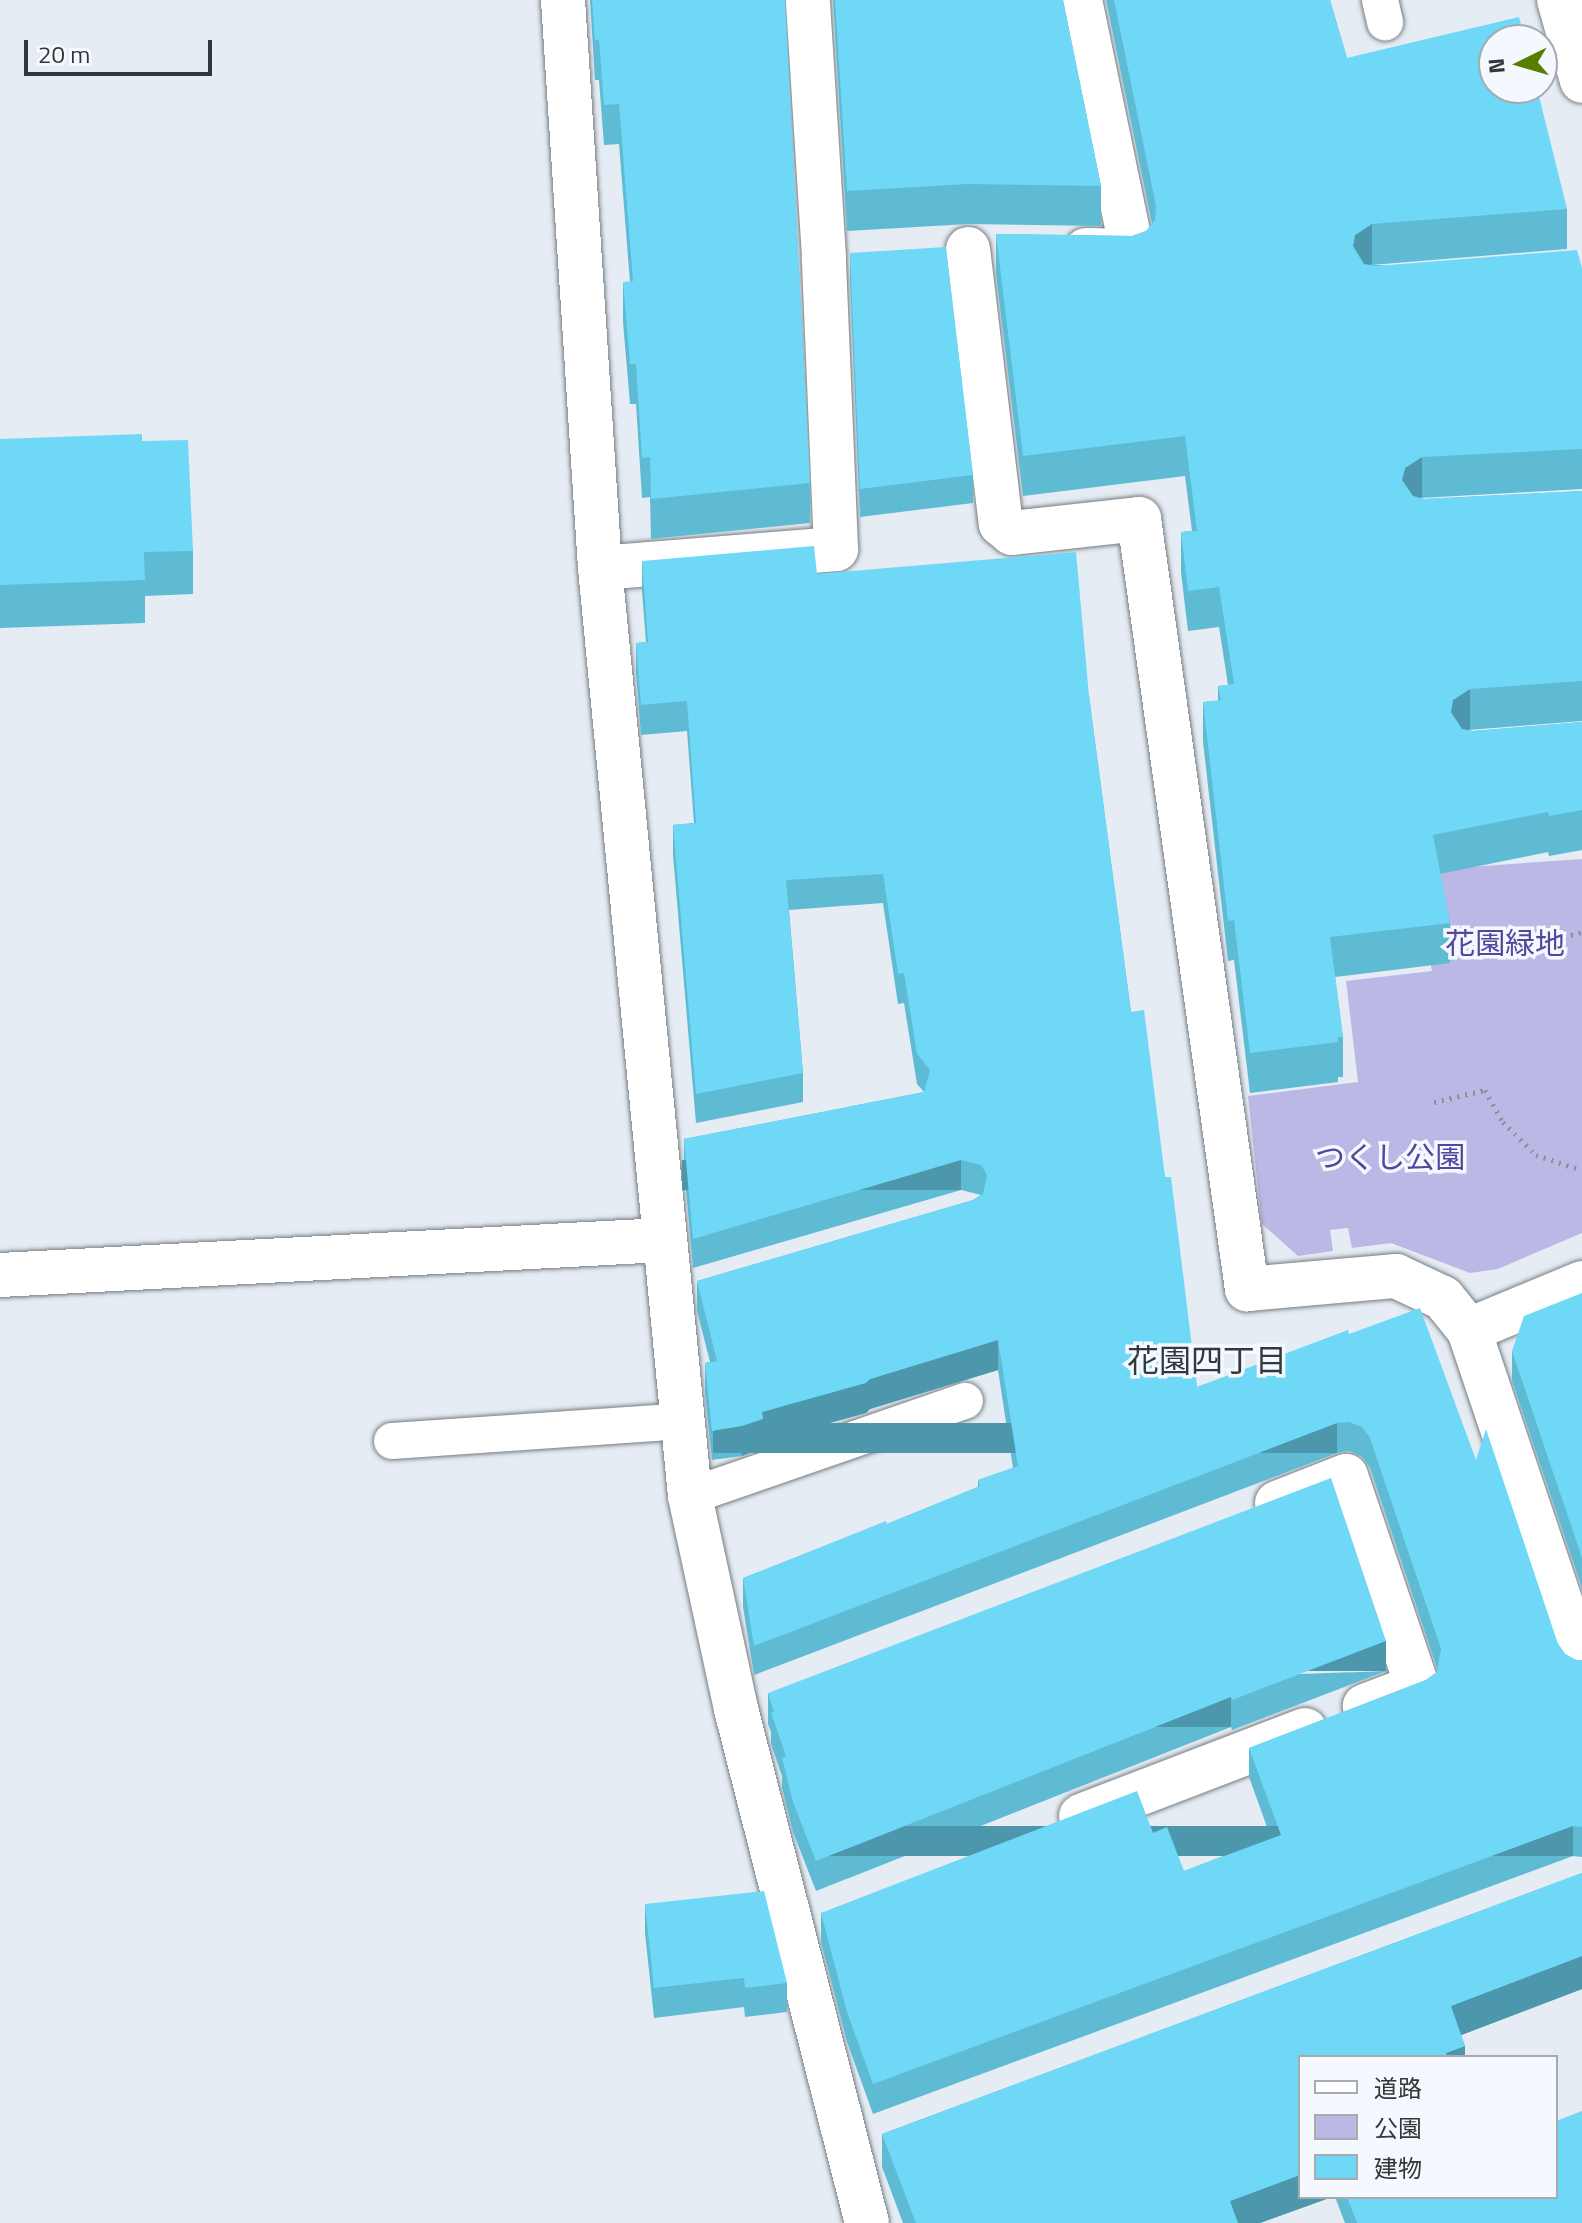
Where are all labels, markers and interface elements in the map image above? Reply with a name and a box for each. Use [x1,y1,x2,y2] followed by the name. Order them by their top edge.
[28,24,216,74] scale bar
[1478,24,1558,104] north arrow
[38,36,90,72] text: 20 m
[1478,57,1514,75] text: N
[1445,925,1565,961] park label: 花園緑地
[1315,1139,1465,1175] park label: つくし公園
[1127,1341,1287,1379] district label: 花園四丁目
[1298,2055,1558,2199] legend
[1374,2070,1422,2106] text: 道路
[1374,2110,1422,2146] text: 公園
[1374,2150,1422,2186] text: 建物

